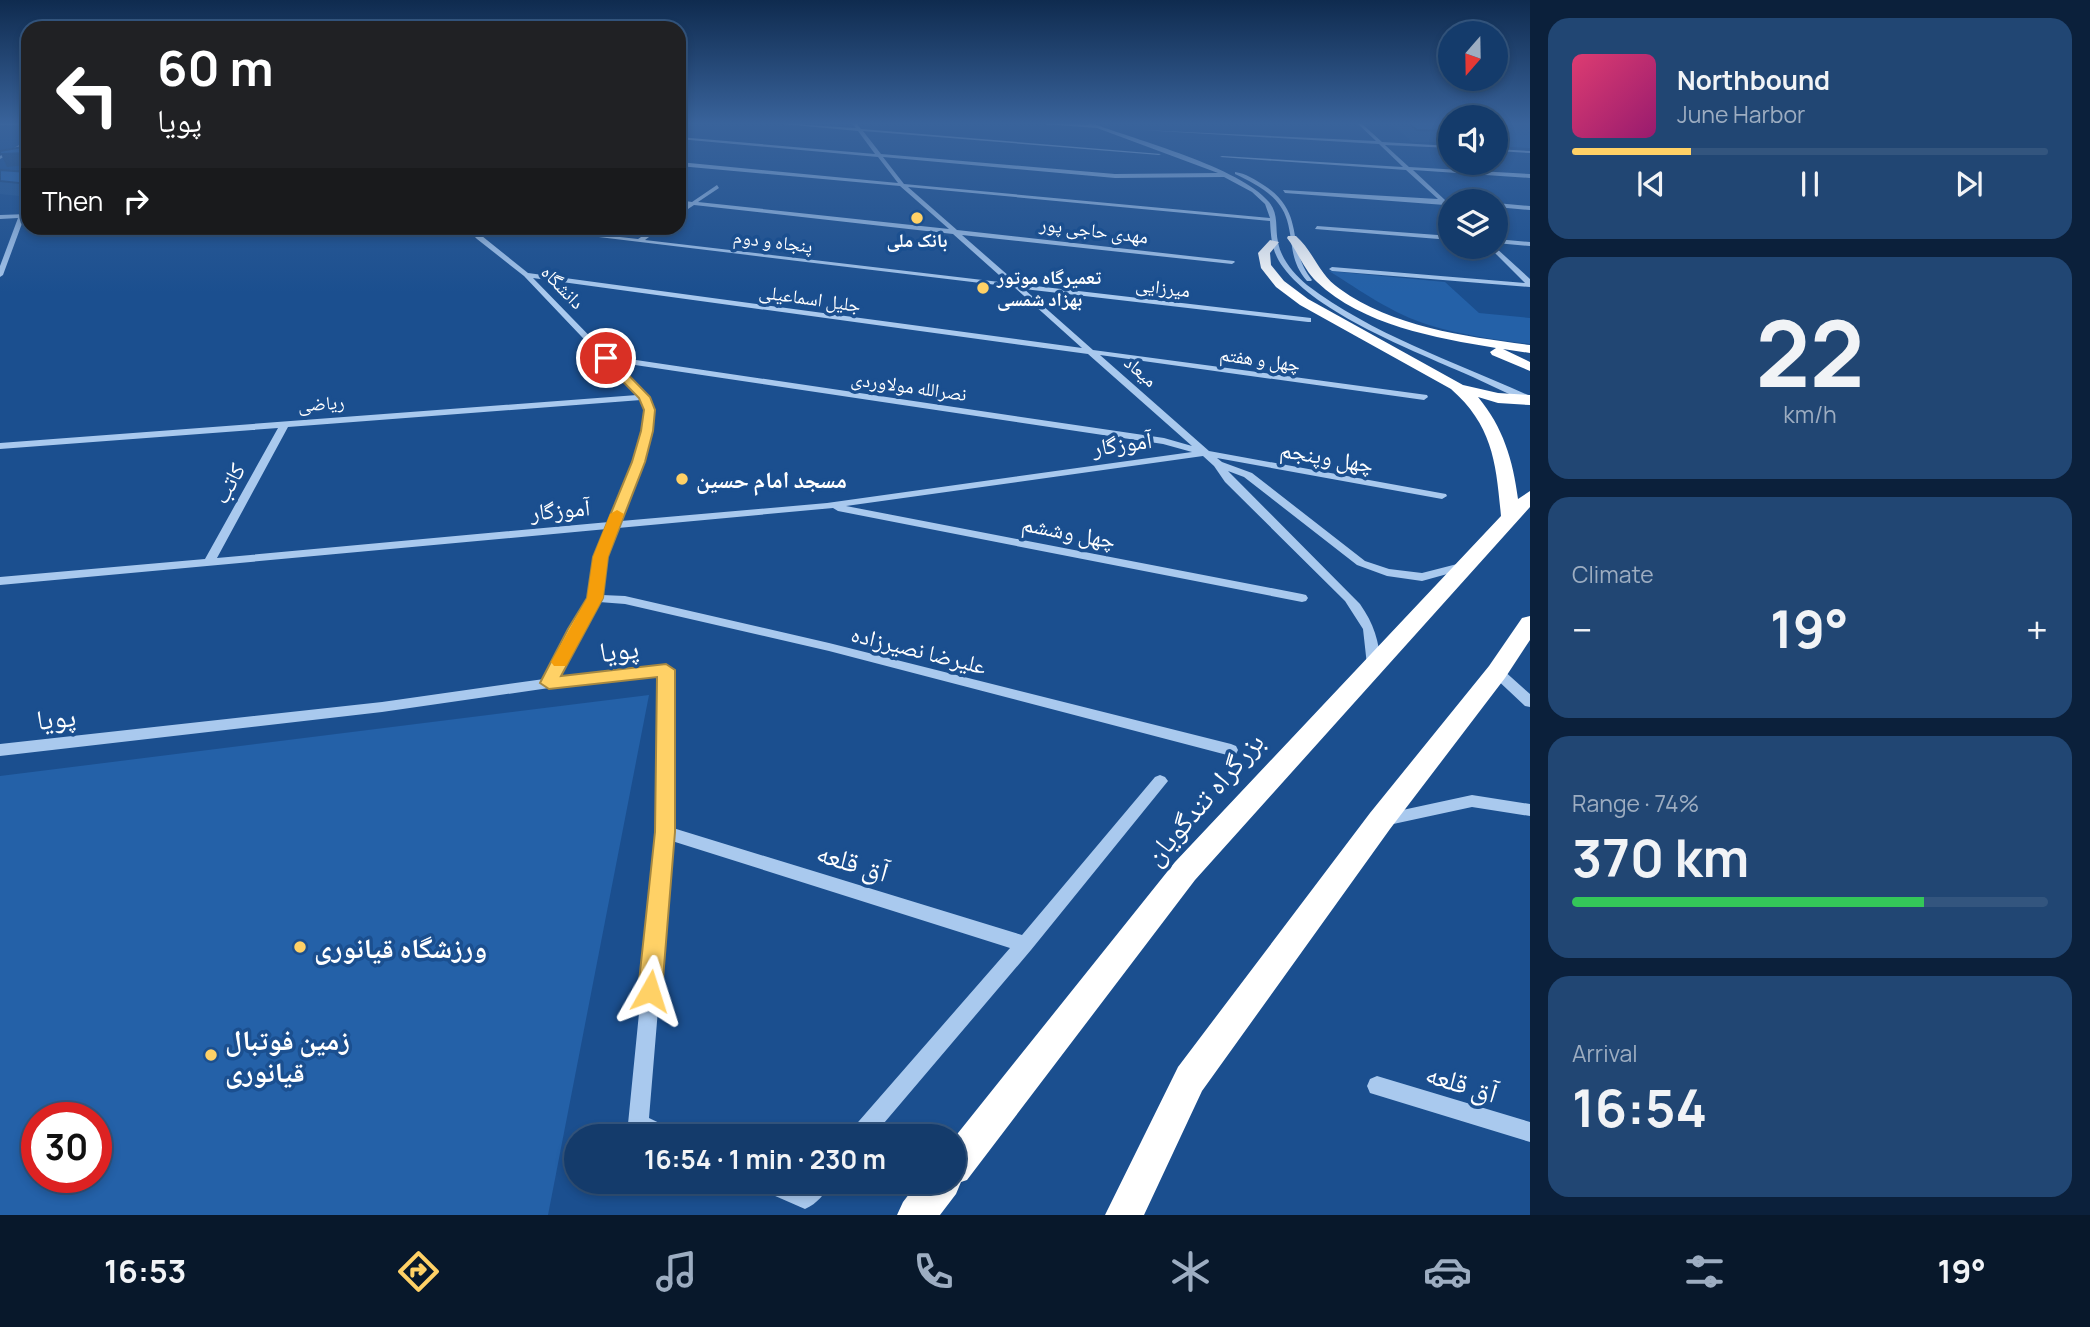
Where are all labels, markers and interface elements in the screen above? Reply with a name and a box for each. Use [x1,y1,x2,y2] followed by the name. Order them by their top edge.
[1438,21,1508,91] north arrow
[1438,21,1508,259] map controls
[157,34,274,101] text: 60 m
[42,49,133,140] icon: left
[1677,62,1830,98] text: Northbound
[157,98,202,142] text: پویا
[1677,98,1805,130] text: June Harbor
[1438,105,1508,175] button: sound
[1632,165,1670,203] icon: previous
[1791,165,1829,203] icon: pause
[1950,165,1988,203] icon: next
[117,182,155,220] icon: right
[42,183,103,219] text: Then
[1438,189,1508,259] button: layers
[909,210,925,226] marker: بانک ملی
[1037,210,1150,250] street label: مهدی حاجی پور
[732,223,814,260] street label: پنجاه و دوم
[886,227,948,253] place label: بانک ملی
[536,259,590,315] street label: دانشگاه
[996,264,1102,312] place label: تعمیرگاه موتور بهزاد شمسی
[1134,271,1192,303] street label: میرزایی
[757,278,863,318] street label: جلیل اسماعیلی
[975,280,991,296] marker: تعمیرگاه موتور بهزاد شمسی
[1756,290,1864,414] text: 22
[576,328,636,388] pin
[587,339,625,377] icon: arrive
[1218,340,1302,378] street label: چهل و هفتم
[1119,349,1163,393] street label: میعاد
[849,365,969,407] street label: نصرالله مولاوردی
[297,388,345,418] street label: ریاضی
[1783,398,1837,430] text: km/h
[1089,423,1155,463] street label: آموزگار
[1278,432,1376,481] street label: چهل وپنجم
[204,456,252,509] street label: کاتب
[696,463,847,496] place label: مسجد امام حسین
[674,471,690,487] marker: مسجد امام حسین
[528,490,592,528] street label: آموزگار
[1019,506,1119,557] street label: چهل وششم
[1572,558,1654,590] text: Climate
[1770,593,1849,664] text: 19°
[1572,603,1593,655] text: −
[2026,603,2048,655] text: +
[848,617,990,681] street label: علیرضا نصیرزاده
[597,628,641,670] street label: پویا
[34,696,78,738] street label: پویا
[1134,723,1272,873] street label: بزرگراه تندگویان
[1572,787,1699,819] text: Range · 74%
[1572,822,1749,893] text: 370 km
[812,832,894,890] street label: آق قلعه
[314,928,487,966] place label: ورزشگاه قیانوری
[292,939,308,955] marker: ورزشگاه قیانوری
[613,954,687,1028] position arrow
[225,1020,350,1090] place label: زمین فوتبال قیانوری
[1572,1037,1638,1069] text: Arrival
[203,1047,219,1063] marker: زمین فوتبال قیانوری
[1421,1053,1503,1111] street label: آق قلعه
[1572,1072,1707,1143] text: 16:54
[21,1102,112,1193] speed limit sign: 30
[644,1141,886,1177] text: 16:54 · 1 min · 230 m
[394,1247,443,1296] icon: directions
[652,1247,701,1296] icon: music
[909,1247,958,1296] icon: phone
[1166,1247,1215,1296] icon: climate
[1423,1247,1472,1296] icon: car
[1680,1247,1729,1296] icon: filters
[104,1249,186,1293] text: 16:53
[1938,1249,1986,1293] text: 19°

